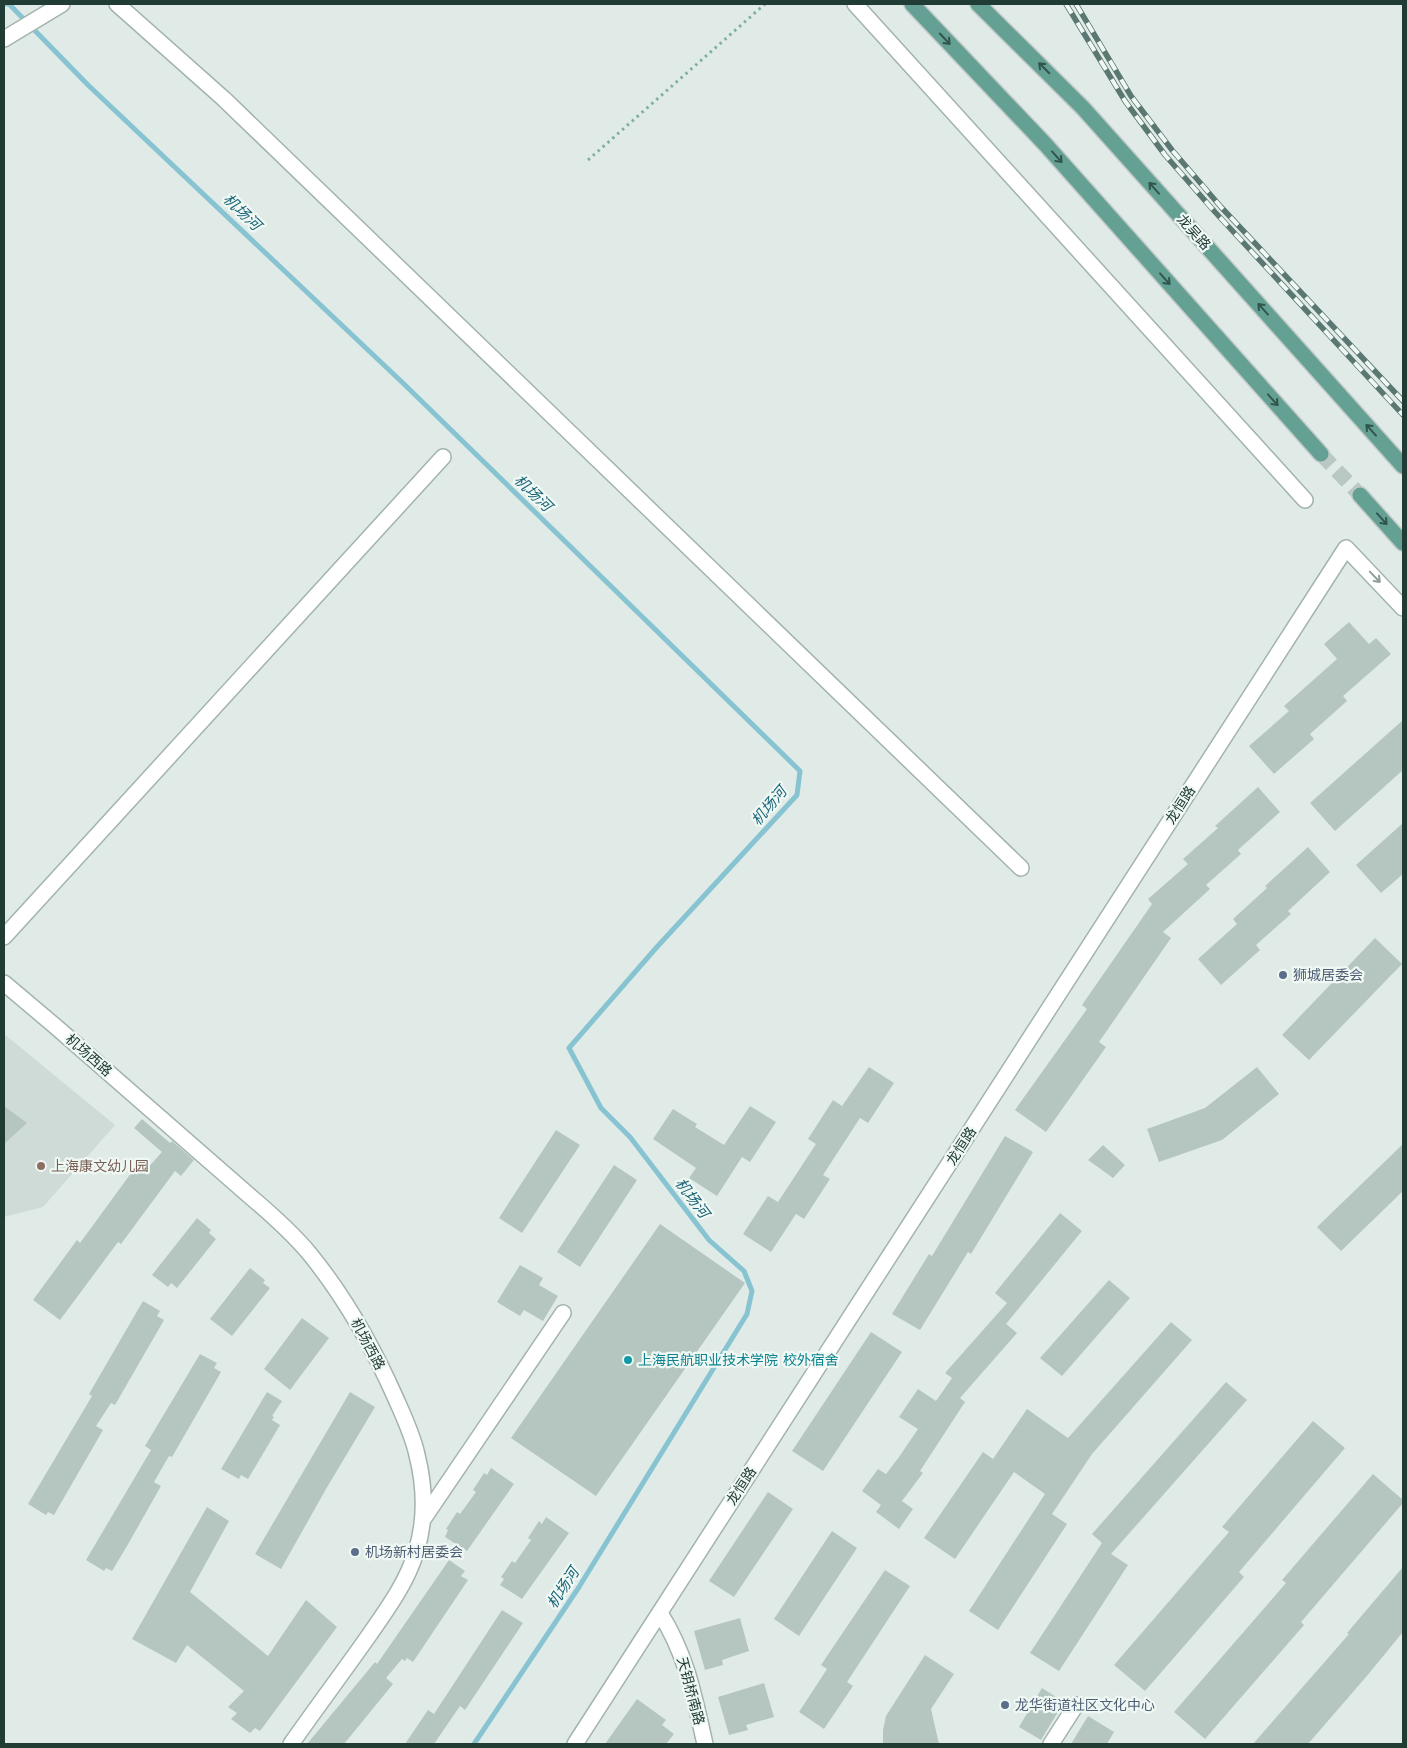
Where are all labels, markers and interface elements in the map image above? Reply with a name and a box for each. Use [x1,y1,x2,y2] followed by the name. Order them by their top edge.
[939,33,951,45] one-way arrow
[1038,62,1050,75] one-way arrow
[1051,151,1062,164] one-way arrow
[1149,181,1160,194] one-way arrow
[220,190,267,236] water label: 机场河
[1174,211,1214,253] street label: 龙吴路
[1159,272,1171,285] one-way arrow
[1257,302,1268,315] one-way arrow
[1267,393,1279,406] one-way arrow
[1366,424,1377,437] one-way arrow
[511,471,558,517] water label: 机场河
[1376,512,1388,525] one-way arrow
[1369,571,1381,584] one-way arrow
[748,781,792,829] water label: 机场河
[1162,783,1198,827] street label: 龙恒路
[1293,967,1363,983] place label: 狮城居委会
[1277,969,1289,981] marker: 狮城居委会
[63,1031,115,1079] street label: 机场西路
[943,1124,979,1168] street label: 龙恒路
[51,1158,149,1174] place label: 上海康文幼儿园
[35,1160,47,1172] marker: 上海康文幼儿园
[671,1175,715,1224] water label: 机场河
[348,1316,388,1372] street label: 机场西路
[638,1352,839,1368] place label: 上海民航职业技术学院 校外宿舍
[622,1354,634,1366] marker: 上海民航职业技术学院 校外宿舍
[723,1464,759,1508] street label: 龙恒路
[365,1544,463,1560] place label: 机场新村居委会
[349,1546,361,1558] marker: 机场新村居委会
[543,1562,584,1612] water label: 机场河
[674,1655,708,1727] street label: 天钥桥南路
[1015,1697,1155,1713] place label: 龙华街道社区文化中心
[999,1699,1011,1711] marker: 龙华街道社区文化中心

